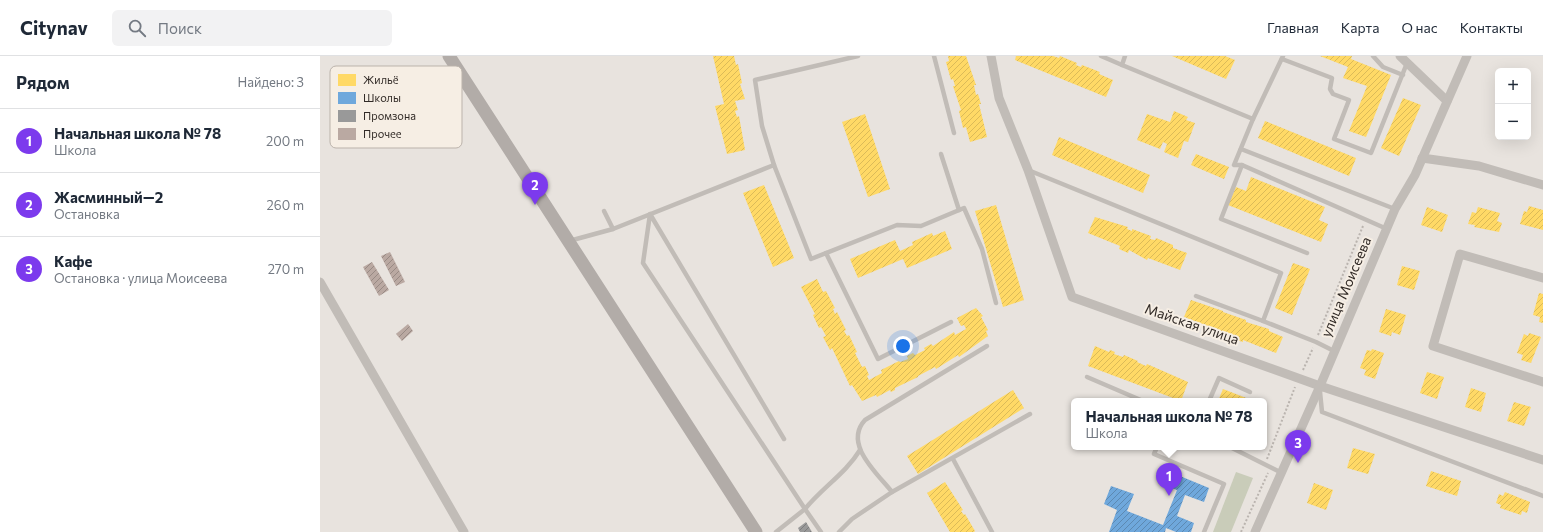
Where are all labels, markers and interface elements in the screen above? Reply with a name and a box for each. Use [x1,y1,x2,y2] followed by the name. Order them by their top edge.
[112,10,392,46] search box
[20,16,88,39] text: Citynav
[126,17,148,39] icon: search
[158,19,202,37] text: Поиск
[1267,19,1319,36] text: Главная
[1341,19,1379,36] text: Карта
[1401,19,1438,36] text: О нас
[1460,19,1523,36] text: Контакты
[330,66,462,148] legend
[1495,68,1531,140] map controls
[1495,68,1531,104] button: +
[16,72,70,93] text: Рядом
[363,73,399,86] text: Жильё
[237,74,304,90] text: Найдено: 3
[363,91,401,104] text: Школы
[1495,104,1531,140] button: −
[363,109,416,122] text: Промзона
[54,124,221,142] text: Начальная школа № 78
[363,127,402,140] text: Прочее
[26,133,32,149] text: 1
[266,133,304,149] text: 200 m
[54,142,96,158] text: Школа
[522,172,548,205] pin: 2
[54,188,163,206] text: Жасминный—2
[25,197,33,213] text: 2
[267,197,304,213] text: 260 m
[54,206,120,222] text: Остановка
[1317,234,1374,339] street label: улица Моисеева
[54,252,92,270] text: Кафе
[25,261,33,277] text: 3
[268,261,304,277] text: 270 m
[54,270,227,286] text: Остановка · улица Моисеева
[1143,299,1242,348] street label: Майская улица
[893,336,913,356] your location
[1071,398,1267,450] popup
[1085,407,1253,425] text: Начальная школа № 78
[1085,425,1128,441] text: Школа
[1285,430,1311,463] pin: 3
[1156,463,1182,496] pin: 1

